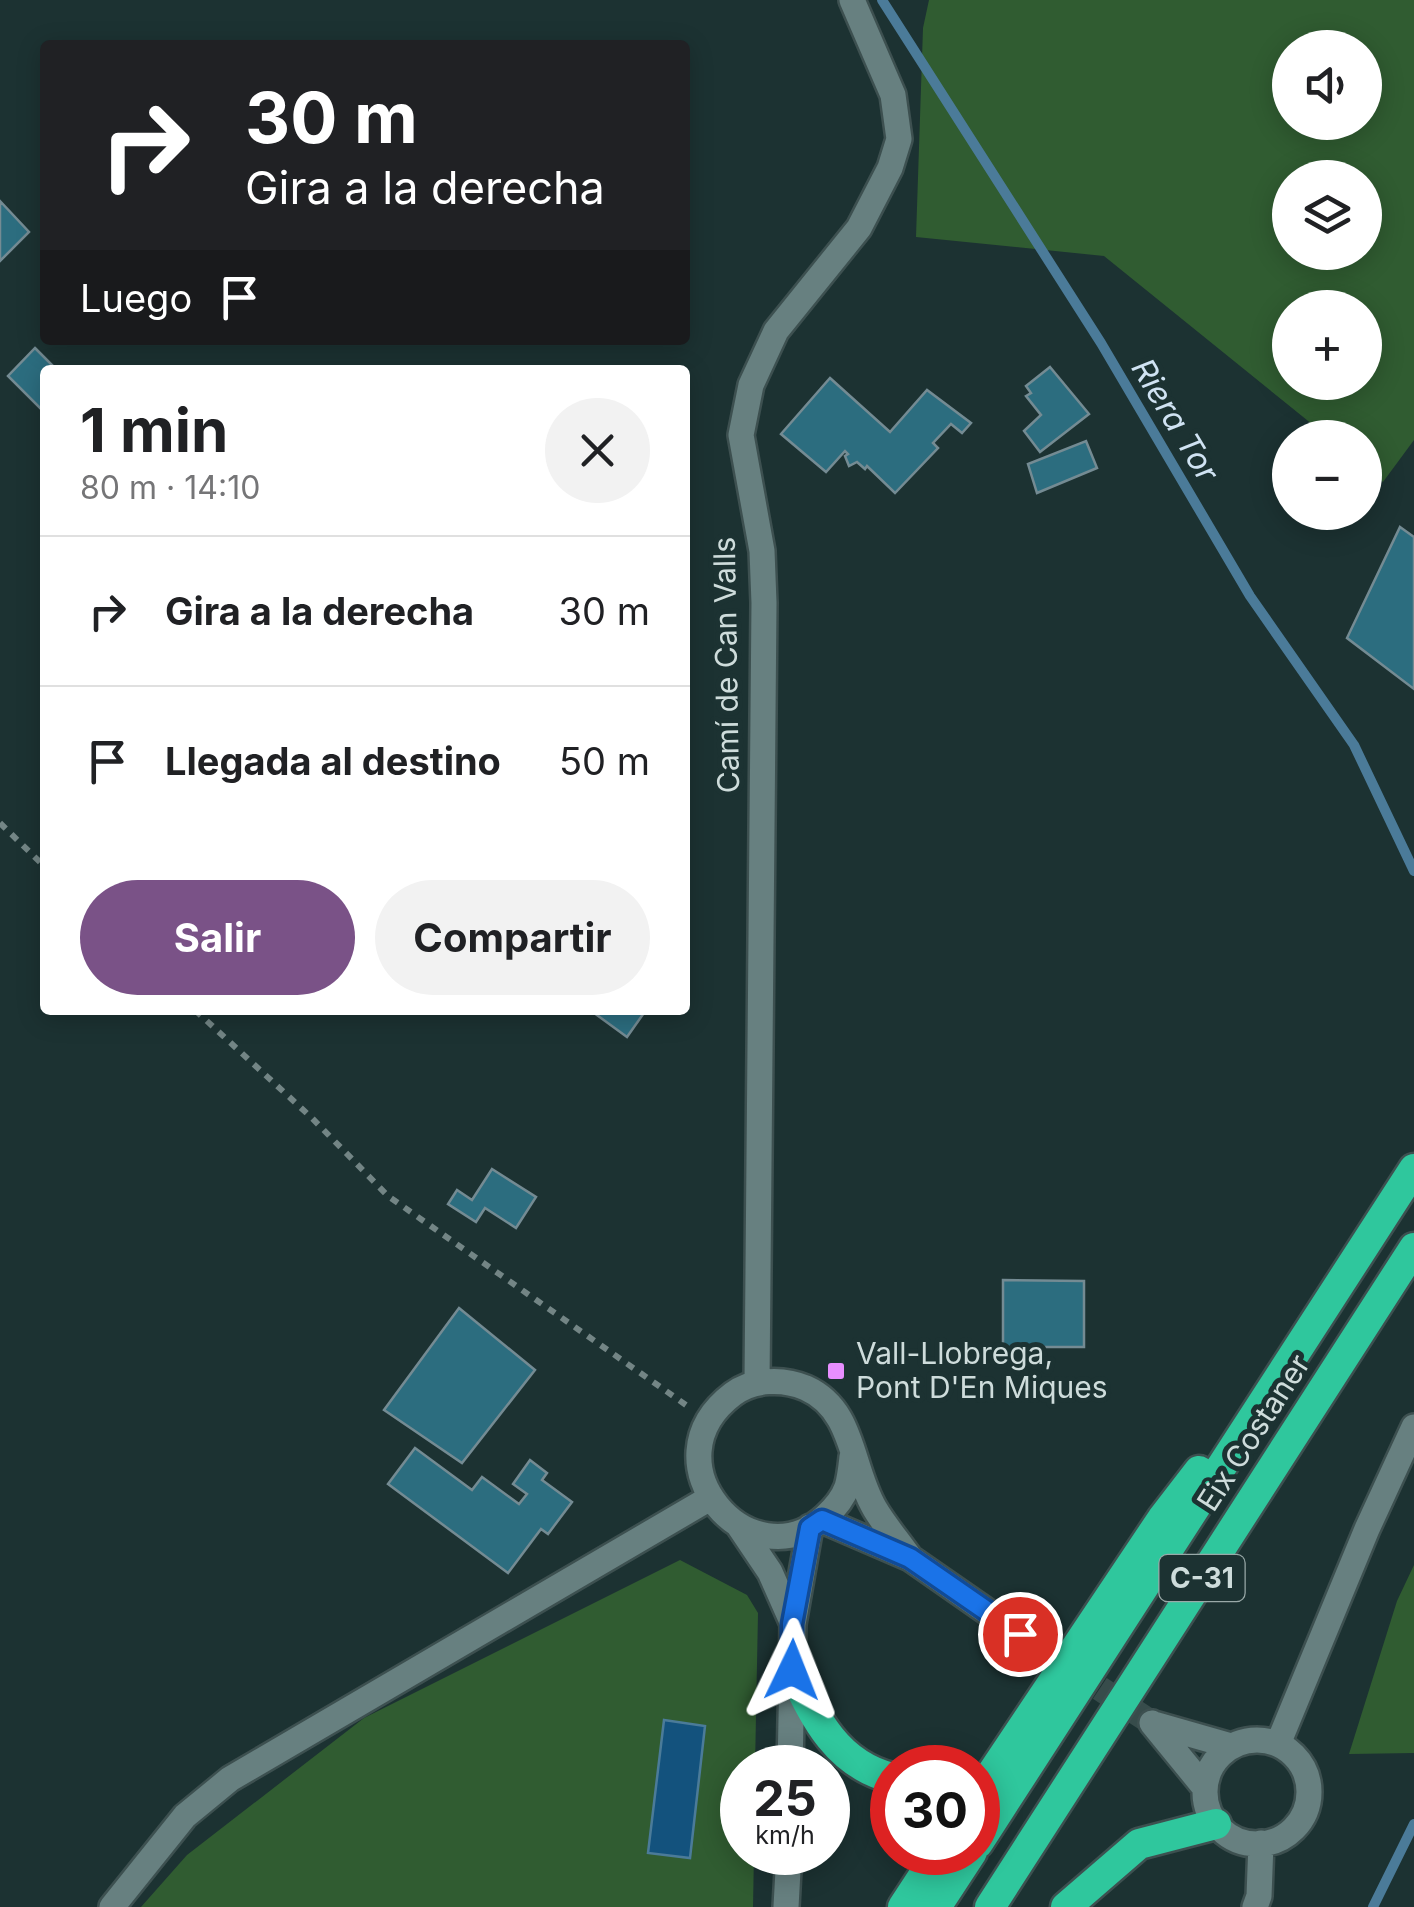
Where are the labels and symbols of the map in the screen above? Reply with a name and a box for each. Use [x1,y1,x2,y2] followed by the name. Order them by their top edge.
[1124,351,1228,489] water label: Riera Tor
[706,537,746,793] street label: Camí de Can Valls
[856,1335,1108,1405] place label: Vall-Llobrega, Pont D'En Miques
[1189,1348,1317,1517] street label: Eix Costaner
[825,1360,847,1382] marker: Vall-Llobrega, Pont D'En Miques
[1160,1555,1244,1601] road number: C-31
[978,1592,1063,1677] pin
[740,1618,844,1722] position arrow
[870,1745,1000,1875] speed limit sign: 30

